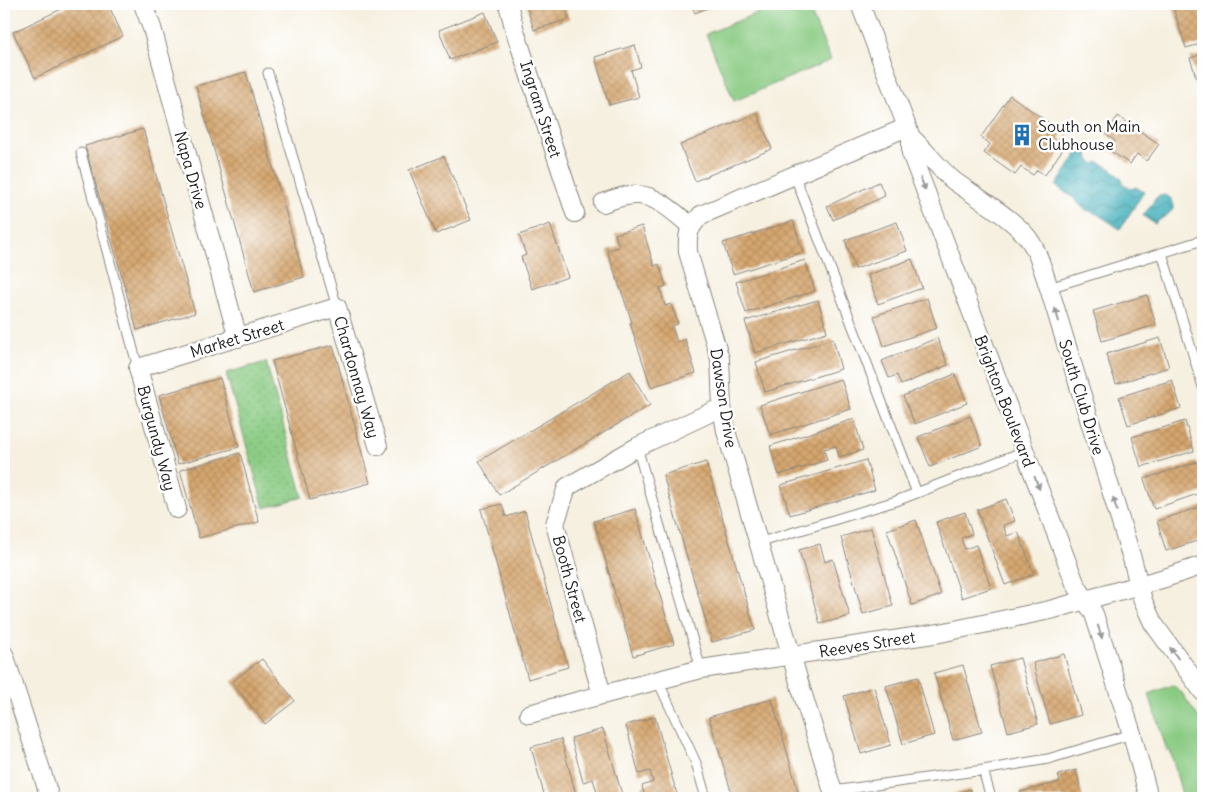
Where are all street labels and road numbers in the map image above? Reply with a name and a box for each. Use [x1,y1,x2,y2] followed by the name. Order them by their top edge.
[516,58,566,161] street label: Ingram Street
[170,129,212,211] street label: Napa Drive
[188,314,287,362] street label: Market Street
[330,314,384,440] street label: Chardonnay Way
[971,332,1039,470] street label: Brighton Boulevard
[1055,337,1109,457] street label: South Club Drive
[706,347,742,449] street label: Dawson Drive
[133,383,181,493] street label: Burgundy Way
[549,533,591,625] street label: Booth Street
[817,626,917,661] street label: Reeves Street

